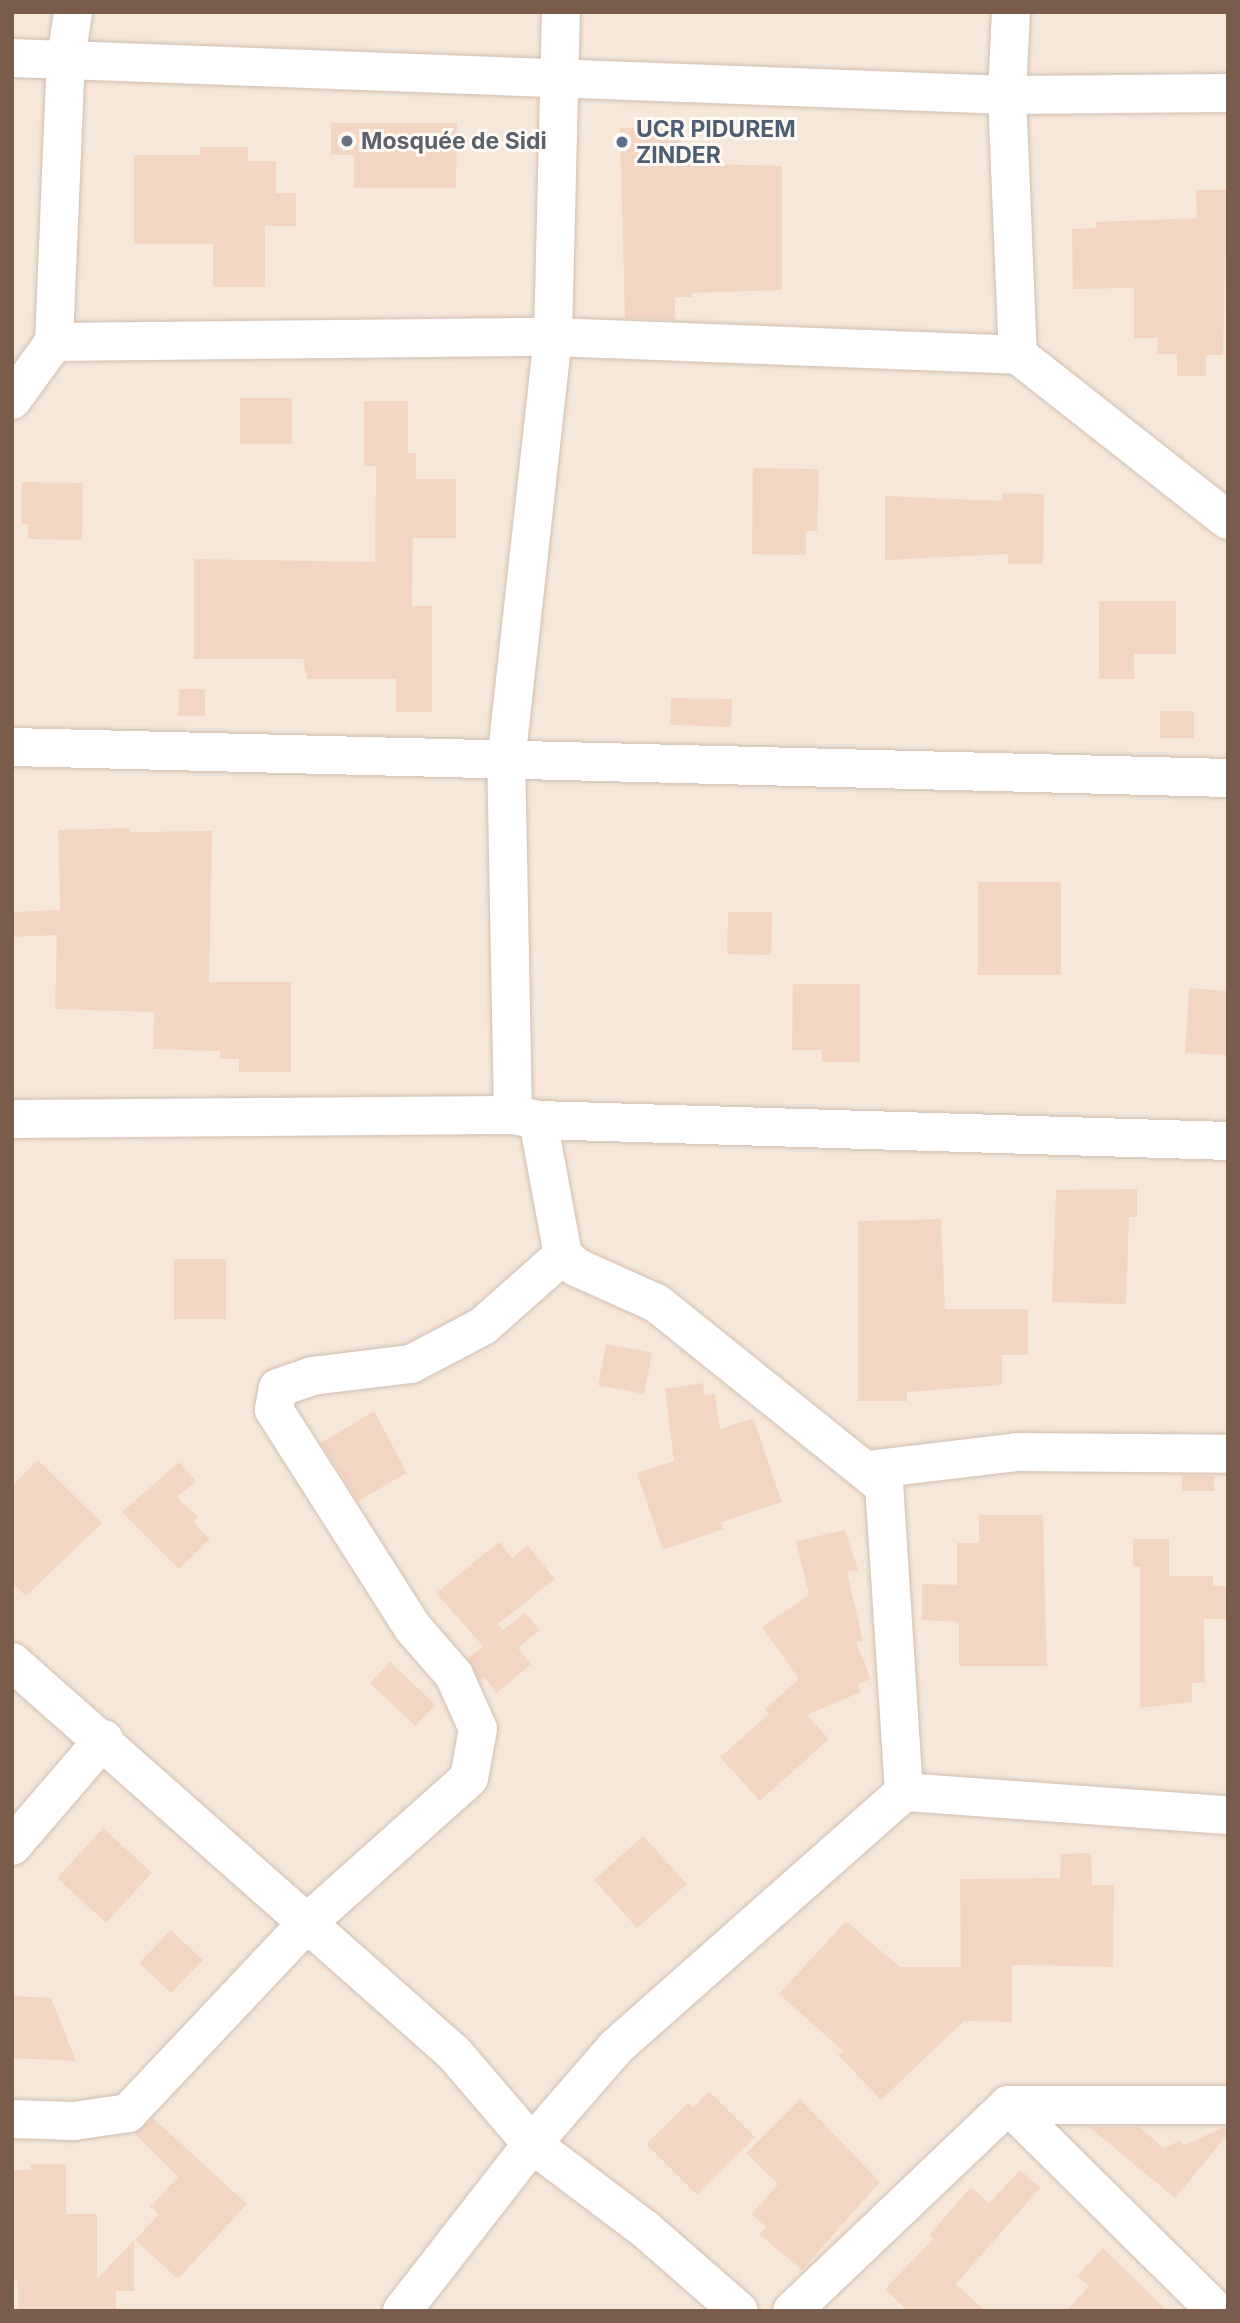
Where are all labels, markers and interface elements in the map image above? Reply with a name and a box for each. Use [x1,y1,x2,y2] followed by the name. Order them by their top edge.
[636,115,796,169] place label: UCR PIDUREM ZINDER
[361,127,547,155] place label: Mosquée de Sidi
[339,133,355,149] marker: Mosquée de Sidi
[614,134,630,150] marker: UCR PIDUREM ZINDER

